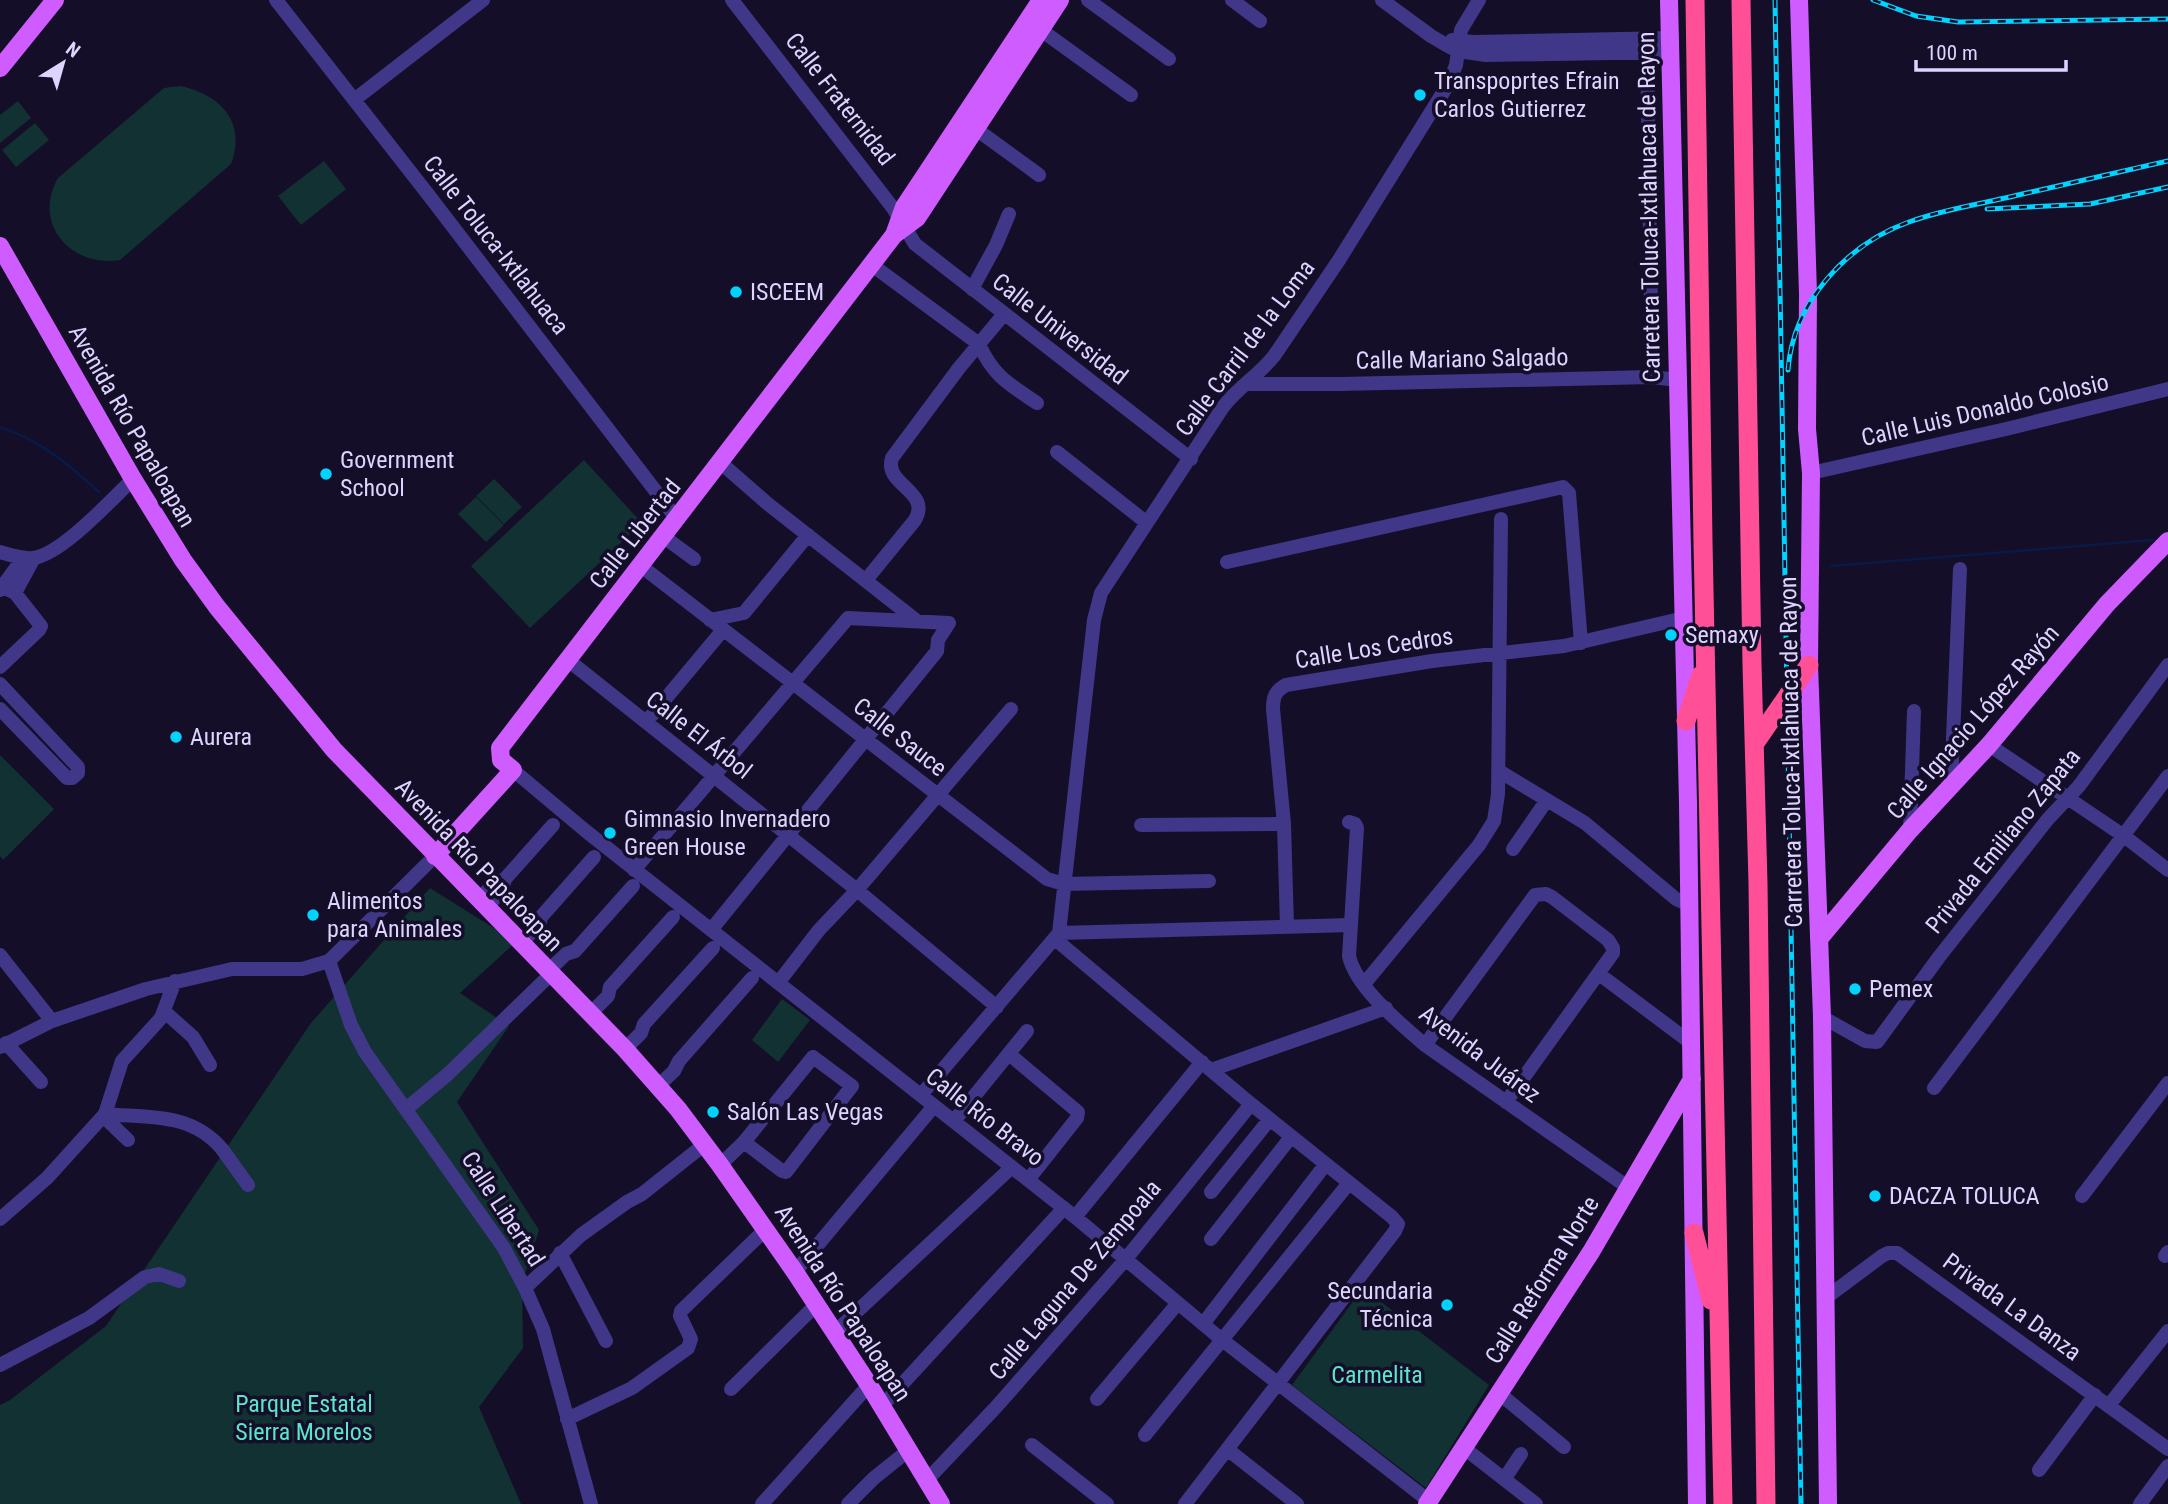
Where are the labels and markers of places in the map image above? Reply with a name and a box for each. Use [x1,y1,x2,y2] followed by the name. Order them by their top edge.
[1434,67,1620,123] place label: Transpoprtes Efrain Carlos Gutierrez
[1412,87,1428,103] marker: Transpoprtes Efrain Carlos Gutierrez
[750,278,824,306] place label: ISCEEM
[728,284,744,300] marker: ISCEEM
[340,446,454,502] place label: Government School
[318,466,334,482] marker: Government School
[1685,621,1759,649] place label: Semaxy
[1663,627,1679,643] marker: Semaxy
[190,723,252,751] place label: Aurera
[168,729,184,745] marker: Aurera
[624,805,831,861] place label: Gimnasio Invernadero Green House
[602,825,618,841] marker: Gimnasio Invernadero Green House
[327,887,462,943] place label: Alimentos para Animales
[305,907,321,923] marker: Alimentos para Animales
[1869,975,1933,1003] place label: Pemex
[1847,981,1863,997] marker: Pemex
[727,1098,883,1126] place label: Salón Las Vegas
[705,1104,721,1120] marker: Salón Las Vegas
[1889,1182,2040,1210] place label: DACZA TOLUCA
[1867,1188,1883,1204] marker: DACZA TOLUCA
[1327,1277,1433,1333] place label: Secundaria Técnica
[1439,1297,1455,1313] marker: Secundaria Técnica

